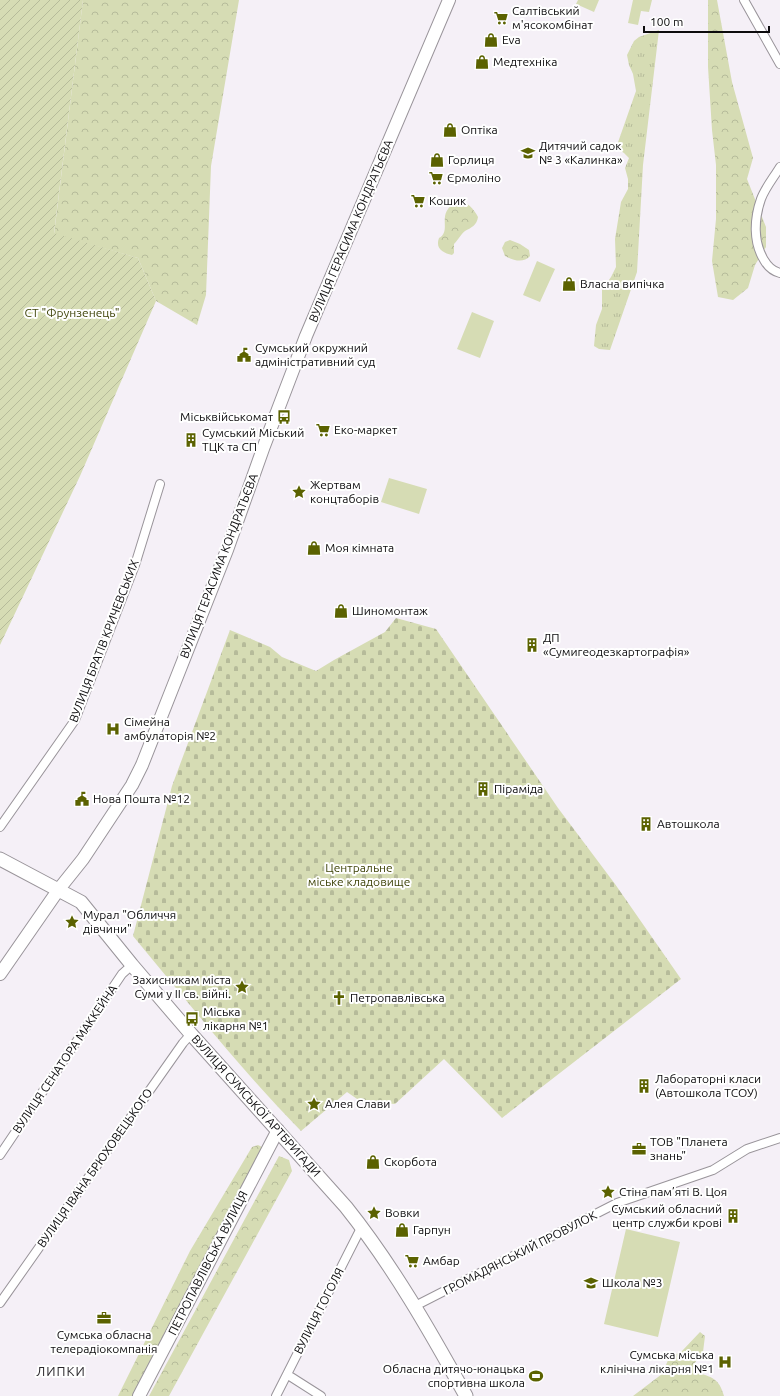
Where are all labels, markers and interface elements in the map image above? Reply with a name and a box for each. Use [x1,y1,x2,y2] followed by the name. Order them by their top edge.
[512,4,593,31] place label: Салтівський м'ясокомбінат
[644,8,769,34] scale bar
[493,10,509,26] supermarket icon: Салтівський м'ясокомбінат
[650,15,683,28] text: 100 m
[483,32,499,48] shop icon: Eva
[502,33,521,46] place label: Eva
[474,54,490,70] shop icon: Медтехніка
[493,55,557,68] place label: Медтехніка
[442,122,458,138] shop icon: Оптіка
[461,123,498,136] place label: Оптіка
[306,137,395,324] street label: ВУЛИЦЯ ГЕРАСИМА КОНДРАТЬЄВА
[539,139,623,166] place label: Дитячий садок № 3 «Калинка»
[520,145,536,161] school or university icon: Дитячий садок № 3 «Калинка»
[429,152,445,168] shop icon: Горлиця
[448,153,494,166] place label: Горлиця
[428,170,444,186] supermarket icon: Єрмоліно
[447,171,501,184] place label: Єрмоліно
[410,193,426,209] supermarket icon: Кошик
[429,194,466,207] place label: Кошик
[561,276,577,292] shop icon: Власна випічка
[580,277,664,290] place label: Власна випічка
[25,306,119,319] park label: СТ "Фрунзенець"
[255,341,375,368] place label: Сумський окружний адміністративний суд
[236,347,252,363] public building icon: Сумський окружний адміністративний суд
[276,409,292,425] bus stop icon: Міськвійськомат
[180,410,274,423] place label: Міськвійськомат
[315,422,331,438] supermarket icon: Еко-маркет
[334,423,398,436] place label: Еко-маркет
[202,426,304,453] place label: Сумський Міський ТЦК та СП
[183,432,199,448] building icon: Сумський Міський ТЦК та СП
[177,471,260,660] street label: ВУЛИЦЯ ГЕРАСИМА КОНДРАТЬЄВА
[310,478,379,505] place label: Жертвам концтаборів
[291,484,307,500] place icon: Жертвам концтаборів
[306,540,322,556] shop icon: Моя кімната
[325,541,394,554] place label: Моя кімната
[66,557,141,724] street label: ВУЛИЦЯ БРАТІВ КРИЧЕВСЬКИХ
[333,603,349,619] shop icon: Шиномонтаж
[352,604,428,617] place label: Шиномонтаж
[543,631,690,658] place label: ДП «Сумигеодезкартографія»
[524,637,540,653] building icon: ДП «Сумигеодезкартографія»
[124,715,216,742] place label: Сімейна амбулаторія №2
[105,721,121,737] hospital icon: Сімейна амбулаторія №2
[475,781,491,797] building icon: Піраміда
[494,782,543,795] place label: Піраміда
[74,791,90,807] public building icon: Нова Пошта №12
[93,792,190,805] place label: Нова Пошта №12
[638,816,654,832] building icon: Автошкола
[657,817,720,830] place label: Автошкола
[308,861,410,888] park label: Центральне міське кладовище
[83,908,176,935] place label: Мурал "Обличчя дівчини"
[64,914,80,930] place icon: Мурал "Обличчя дівчини"
[133,973,231,1000] place label: Захисникам міста Суми у ІІ св. війні.
[234,979,250,995] place icon: Захисникам міста Суми у ІІ св. війні.
[10,982,119,1135] street label: ВУЛИЦЯ СЕНАТОРА МАККЕЙНА
[331,990,347,1006] church icon: Петропавлівська
[350,991,445,1004] place label: Петропавлівська
[203,1005,268,1032] place label: Міська лікарня №1
[184,1011,200,1027] bus stop icon: Міська лікарня №1
[189,1032,323,1179] street label: ВУЛИЦЯ СУМСЬКОЇ АРТБРИГАДИ
[655,1072,761,1100] place label: Лабораторні класи (Автошкола ТСОУ)
[636,1078,652,1094] building icon: Лабораторні класи (Автошкола ТСОУ)
[34,1086,155,1250] street label: ВУЛИЦЯ ІВАНА БРЮХОВЕЦЬКОГО
[306,1096,322,1112] place icon: Алея Слави
[325,1097,390,1110] place label: Алея Слави
[650,1135,728,1162] place label: ТОВ "Планета знань"
[631,1141,647,1157] office icon: ТОВ "Планета знань"
[365,1154,381,1170] shop icon: Скорбота
[384,1155,437,1168] place label: Скорбота
[600,1184,616,1200] place icon: Стіна пам’яті В. Цоя
[619,1185,727,1198] place label: Стіна пам’яті В. Цоя
[165,1188,250,1337] street label: ПЕТРОПАВЛІВСЬКА ВУЛИЦЯ
[611,1202,722,1229] place label: Сумський обласний центр служби крові
[366,1205,382,1221] place icon: Вовки
[385,1206,420,1219] place label: Вовки
[441,1208,599,1297] street label: ГРОМАДЯНСЬКИЙ ПРОВУЛОК
[725,1208,741,1224] building icon: Сумський обласний центр служби крові
[394,1222,410,1238] shop icon: Гарпун
[413,1223,451,1236] place label: Гарпун
[404,1253,420,1269] supermarket icon: Амбар
[423,1254,460,1267] place label: Амбар
[291,1266,346,1356] street label: ВУЛИЦЯ ГОГОЛЯ
[583,1275,599,1291] school or university icon: Школа №3
[602,1276,663,1289] place label: Школа №3
[96,1310,112,1326] office icon: Сумська обласна телерадіокомпанія
[51,1328,157,1355] place label: Сумська обласна телерадіокомпанія
[600,1348,714,1375] place label: Сумська міська клінічна лікарня №1
[717,1354,733,1370] hospital icon: Сумська міська клінічна лікарня №1
[383,1362,525,1389] place label: Обласна дитячо-юнацька спортивна школа
[36,1364,86,1378] district label: ЛИПКИ
[528,1368,544,1384] sports icon: Обласна дитячо-юнацька спортивна школа

